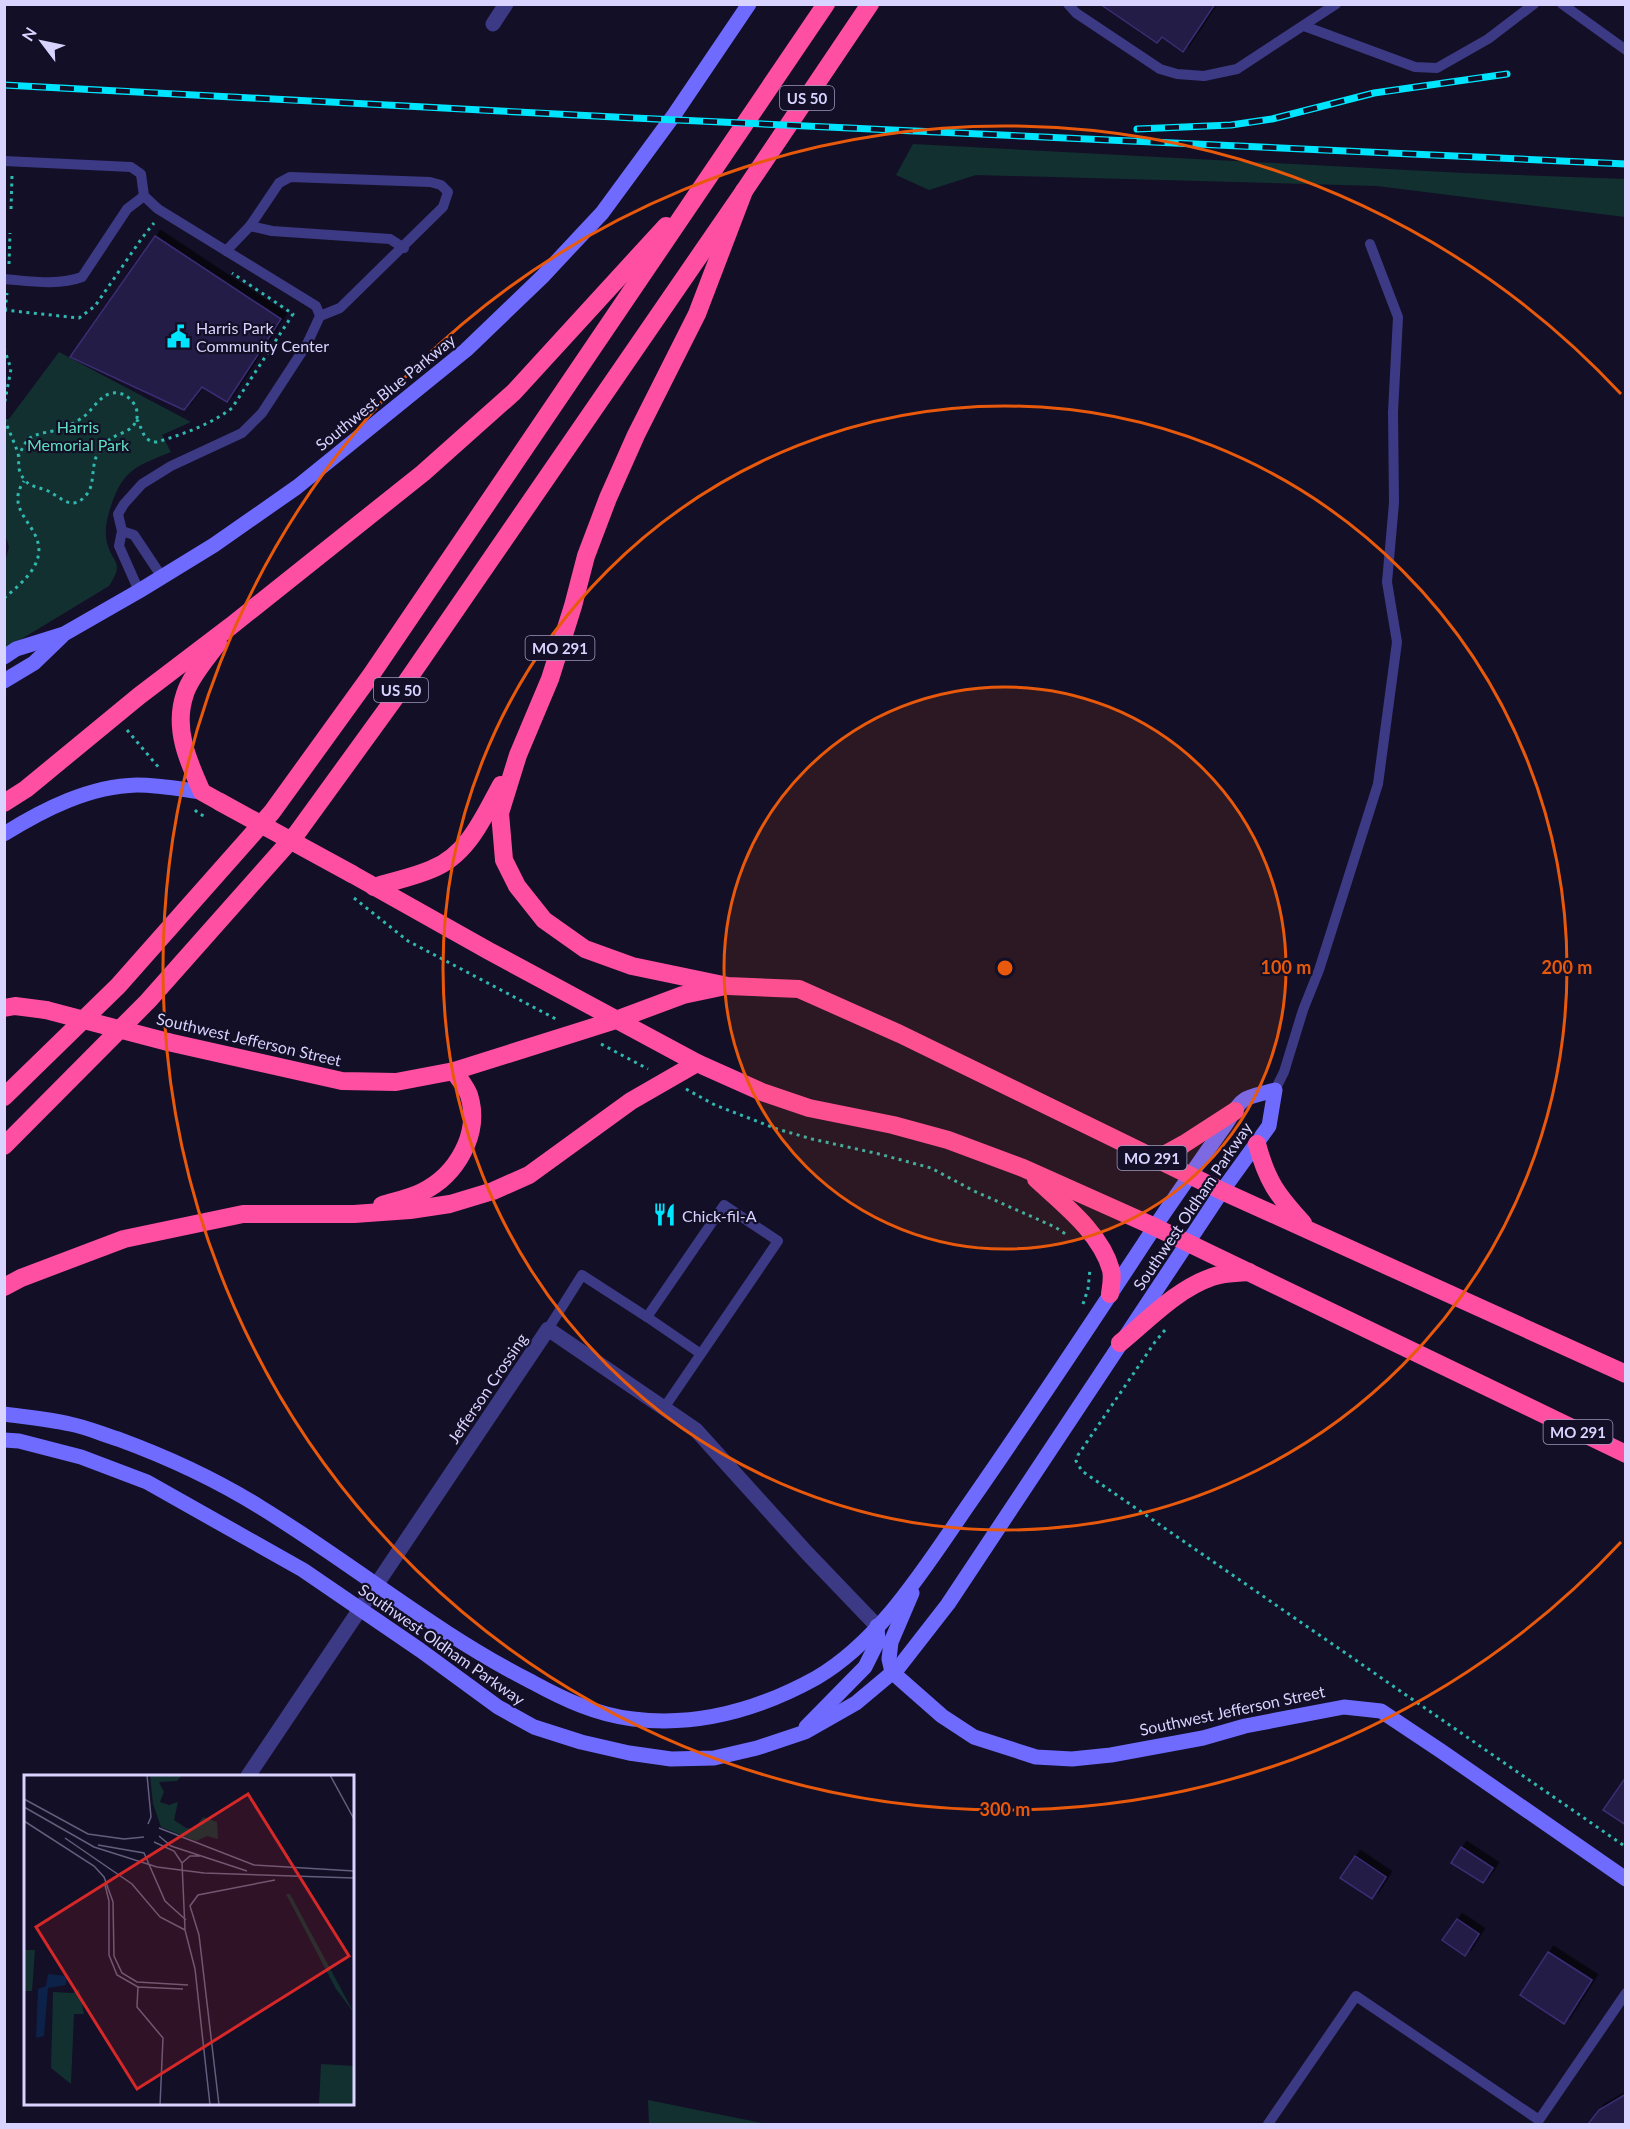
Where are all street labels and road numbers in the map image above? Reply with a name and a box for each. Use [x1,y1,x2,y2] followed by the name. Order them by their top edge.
[780,86,834,110] road number: US 50
[311,329,459,454] street label: Southwest Blue Parkway
[526,636,594,660] road number: MO 291
[374,678,428,702] road number: US 50
[155,1008,343,1070] street label: Southwest Jefferson Street
[1129,1118,1256,1293] street label: Southwest Oldham Parkway
[1118,1146,1186,1170] road number: MO 291
[443,1329,531,1447] street label: Jefferson Crossing
[1544,1420,1612,1444] road number: MO 291
[355,1579,529,1709] street label: Southwest Oldham Parkway
[1138,1681,1327,1739] street label: Southwest Jefferson Street

